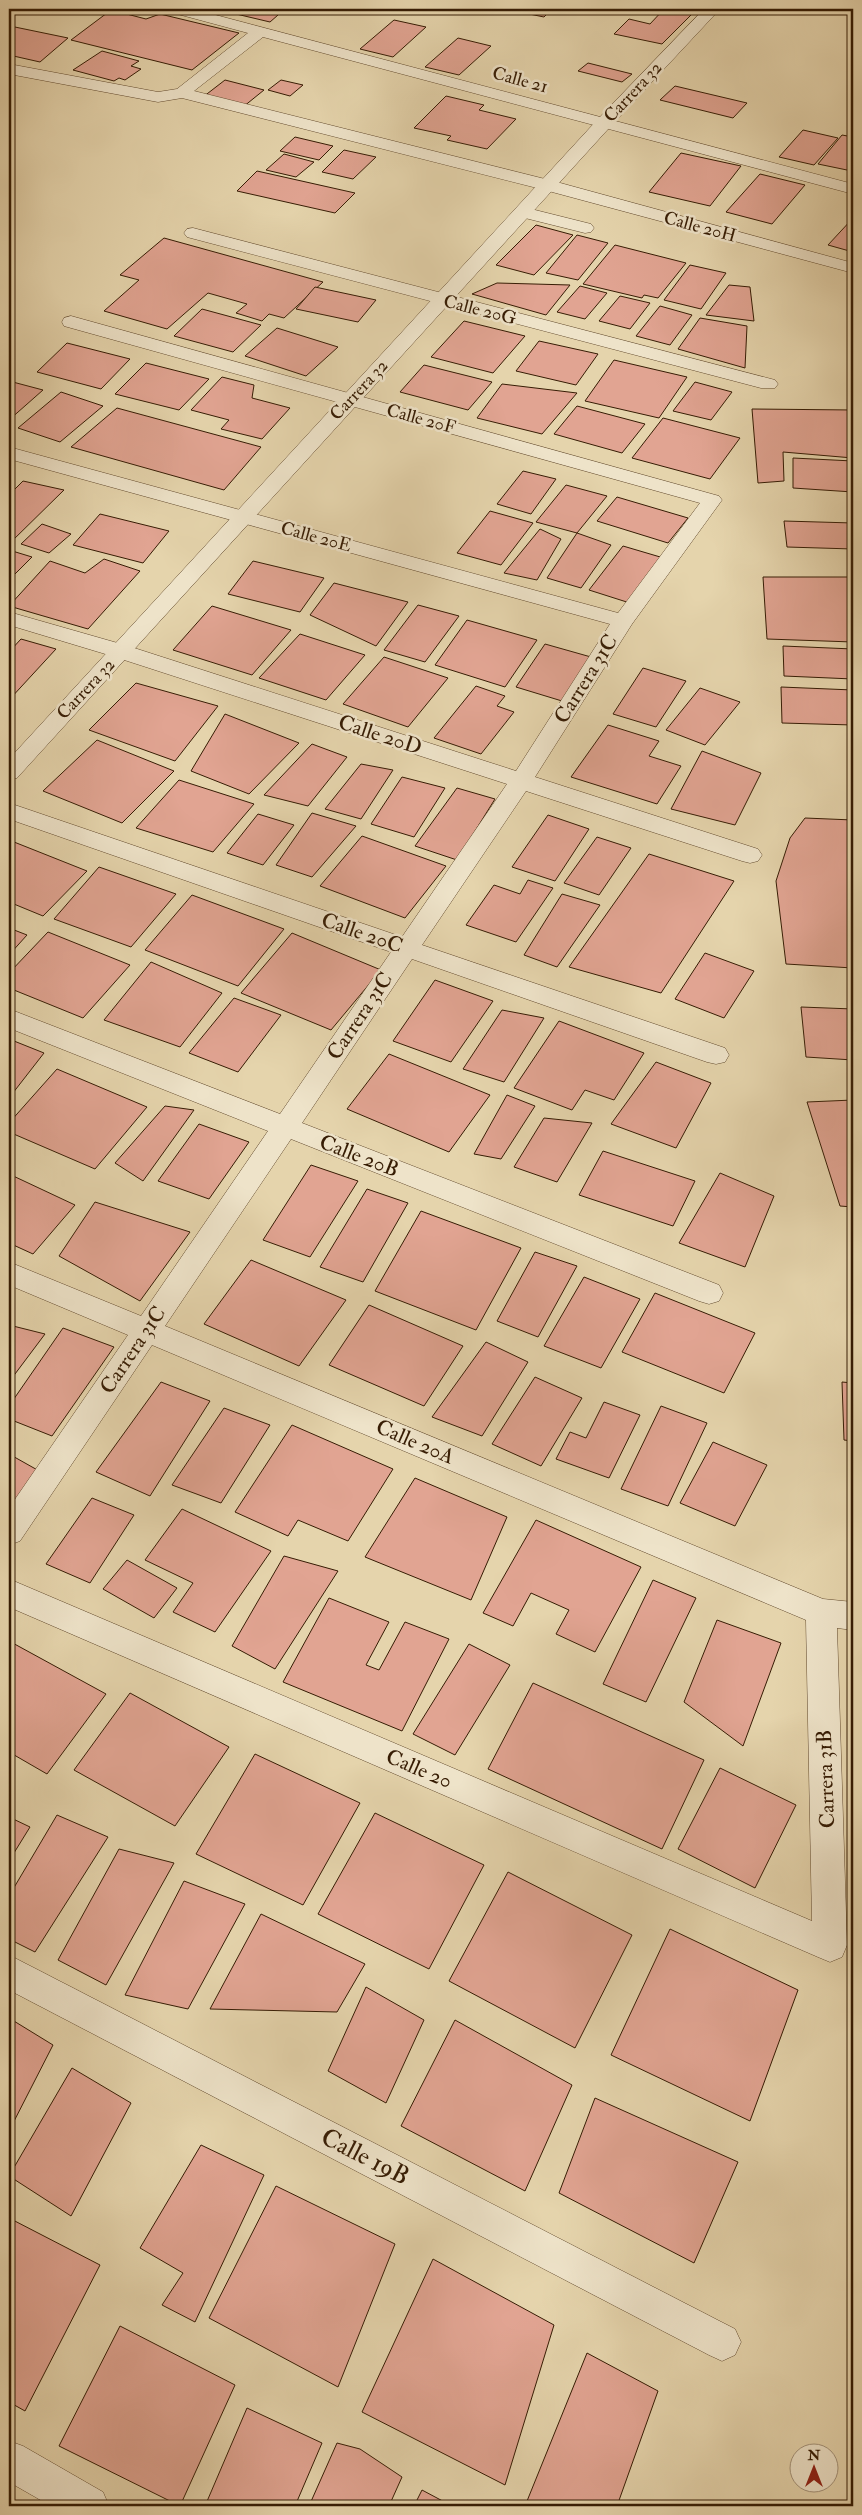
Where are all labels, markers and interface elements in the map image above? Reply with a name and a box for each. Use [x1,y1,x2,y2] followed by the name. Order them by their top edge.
[599,57,667,127] street label: Carrera 32
[490,62,550,98] street label: Calle 21
[661,206,739,248] street label: Calle 20H
[441,290,519,330] street label: Calle 20G
[325,355,393,425] street label: Carrera 32
[384,399,458,439] street label: Calle 20F
[278,517,354,557] street label: Calle 20E
[548,629,624,729] street label: Carrera 31C
[52,654,120,724] street label: Carrera 32
[335,709,425,761] street label: Calle 20D
[318,906,406,960] street label: Calle 20C
[321,967,399,1065] street label: Carrera 31C
[315,1129,403,1183] street label: Calle 20B
[94,1301,172,1399] street label: Carrera 31C
[372,1413,458,1471] street label: Calle 20A
[811,1729,841,1829] street label: Carrera 31B
[382,1743,456,1795] street label: Calle 20
[316,2122,414,2192] street label: Calle 19B
[790,2442,840,2492] north arrow
[807,2447,821,2464] text: N

